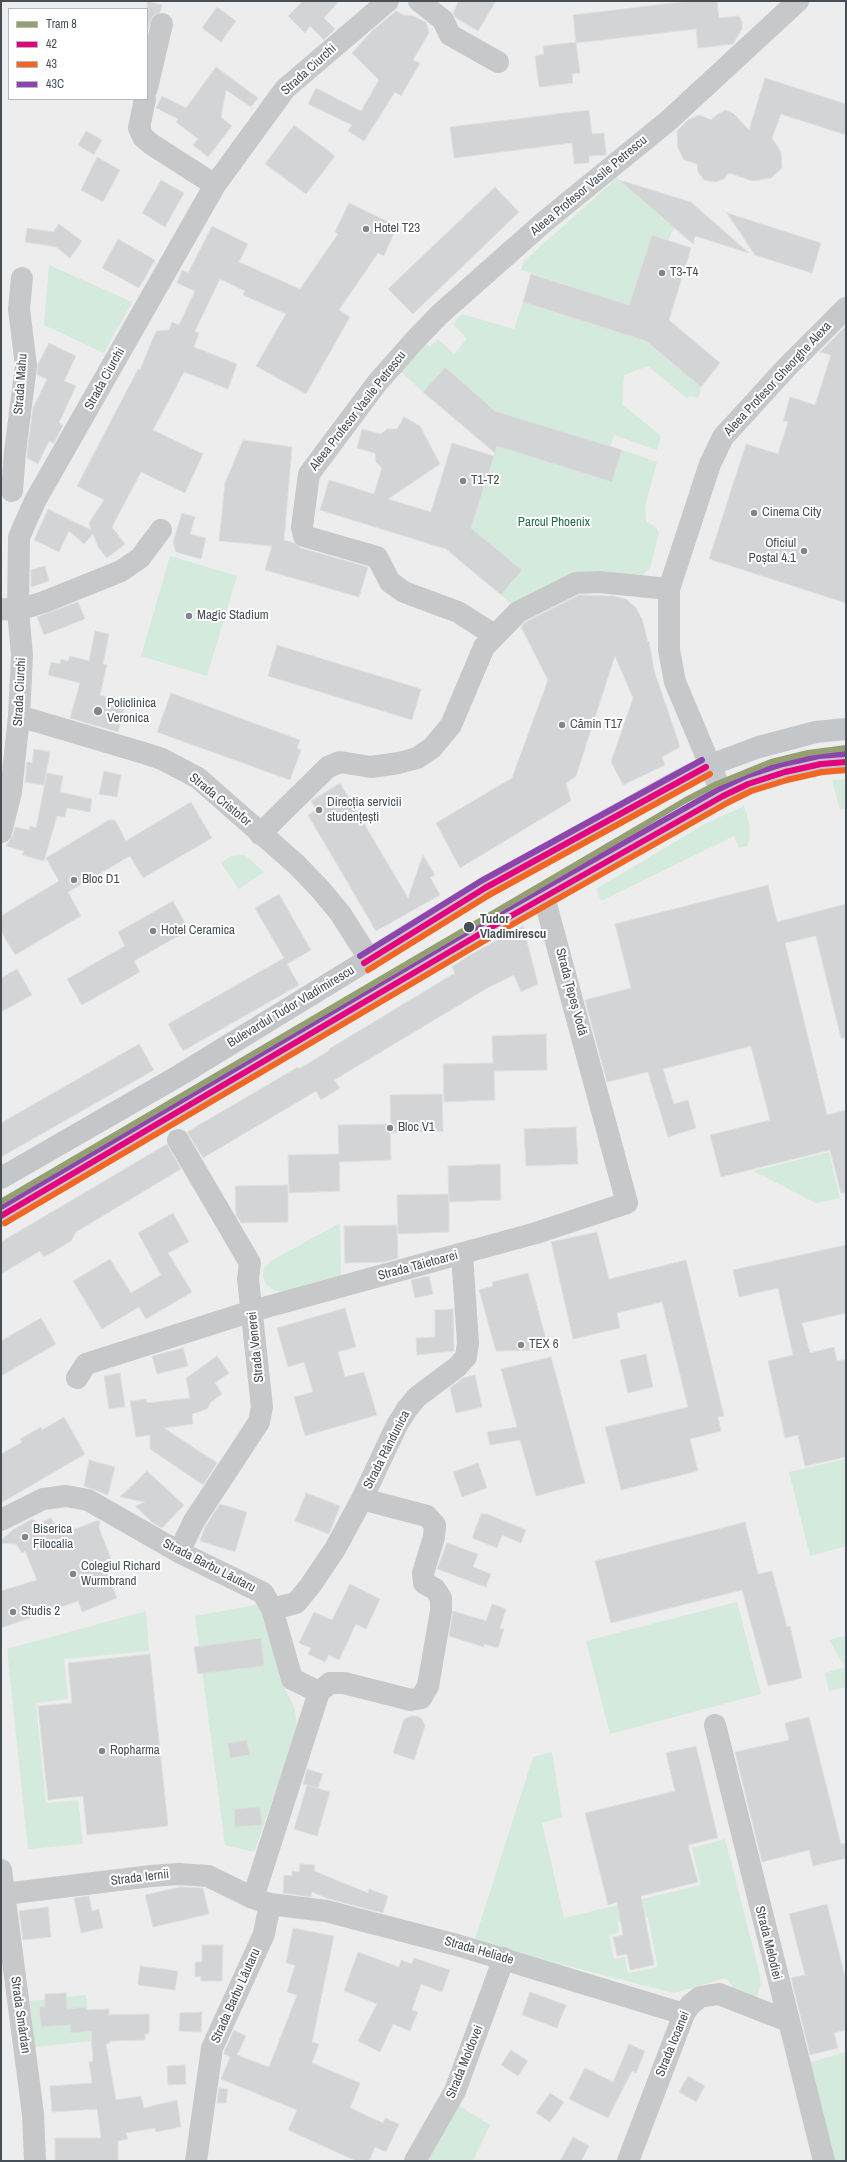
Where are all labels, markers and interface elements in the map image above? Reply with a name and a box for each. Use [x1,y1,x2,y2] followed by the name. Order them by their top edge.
[8,8,148,100] legend
[46,16,77,32] text: Tram 8
[46,36,57,52] text: 42
[278,41,340,99] street label: Strada Ciurchi
[46,56,57,72] text: 43
[46,76,64,92] text: 43C
[528,133,650,239] street label: Aleea Profesor Vasile Petrescu
[374,221,420,237] place label: Hotel T23
[361,224,371,234] marker: Hotel T23
[670,265,698,281] place label: T3-T4
[657,268,667,278] marker: T3-T4
[721,319,835,439] street label: Aleea Profesor Gheorghe Alexa
[82,345,128,413] street label: Strada Ciurchi
[306,348,410,474] street label: Aleea Profesor Vasile Petrescu
[11,353,31,415] street label: Strada Mahu
[471,473,499,489] place label: T1-T2
[458,476,468,486] marker: T1-T2
[762,505,821,521] place label: Cinema City
[749,508,759,518] marker: Cinema City
[518,515,590,531] park label: Parcul Phoenix
[749,536,796,567] place label: Oficiul Poștal 4.1
[799,546,809,556] marker: Oficiul Poștal 4.1
[197,608,269,624] place label: Magic Stadium
[184,611,194,621] marker: Magic Stadium
[10,657,30,727] street label: Strada Ciurchi
[107,696,156,727] place label: Policlinica Veronica
[92,705,104,717] marker: Policlinica Veronica
[570,717,623,733] place label: Cămin T17
[557,720,567,730] marker: Cămin T17
[186,770,254,830] street label: Strada Cristofor
[327,795,402,826] place label: Direcția servicii studențești
[314,805,324,815] marker: Direcția servicii studențești
[82,872,119,888] place label: Bloc D1
[69,875,79,885] marker: Bloc D1
[480,912,546,943] place label: Tudor Vladimirescu
[462,920,476,934] marker: Tudor Vladimirescu
[161,923,235,939] place label: Hotel Ceramica
[148,926,158,936] marker: Hotel Ceramica
[552,946,590,1038] street label: Strada Țepeș Vodă
[225,963,357,1051] street label: Bulevardul Tudor Vladimirescu
[398,1120,435,1136] place label: Bloc V1
[385,1123,395,1133] marker: Bloc V1
[376,1248,460,1284] street label: Strada Tăietoarei
[245,1311,267,1383] street label: Strada Venerei
[529,1337,559,1353] place label: TEX 6
[516,1340,526,1350] marker: TEX 6
[361,1408,413,1492] street label: Strada Rândunica
[33,1522,73,1553] place label: Biserica Filocalia
[20,1532,30,1542] marker: Biserica Filocalia
[160,1536,258,1596] street label: Strada Barbu Lăutaru
[81,1559,160,1590] place label: Colegiul Richard Wurmbrand
[68,1569,78,1579] marker: Colegiul Richard Wurmbrand
[21,1604,60,1620] place label: Studis 2
[8,1607,18,1617] marker: Studis 2
[110,1743,160,1759] place label: Ropharma
[97,1746,107,1756] marker: Ropharma
[110,1867,170,1889] street label: Strada Iernii
[751,1905,785,1981] street label: Strada Melodiei
[443,1934,515,1968] street label: Strada Heliade
[208,1946,264,2046] street label: Strada Barbu Lăutaru
[7,1975,33,2055] street label: Strada Smârdan
[653,2009,693,2079] street label: Strada Icoanei
[443,2023,487,2101] street label: Strada Moldovei

